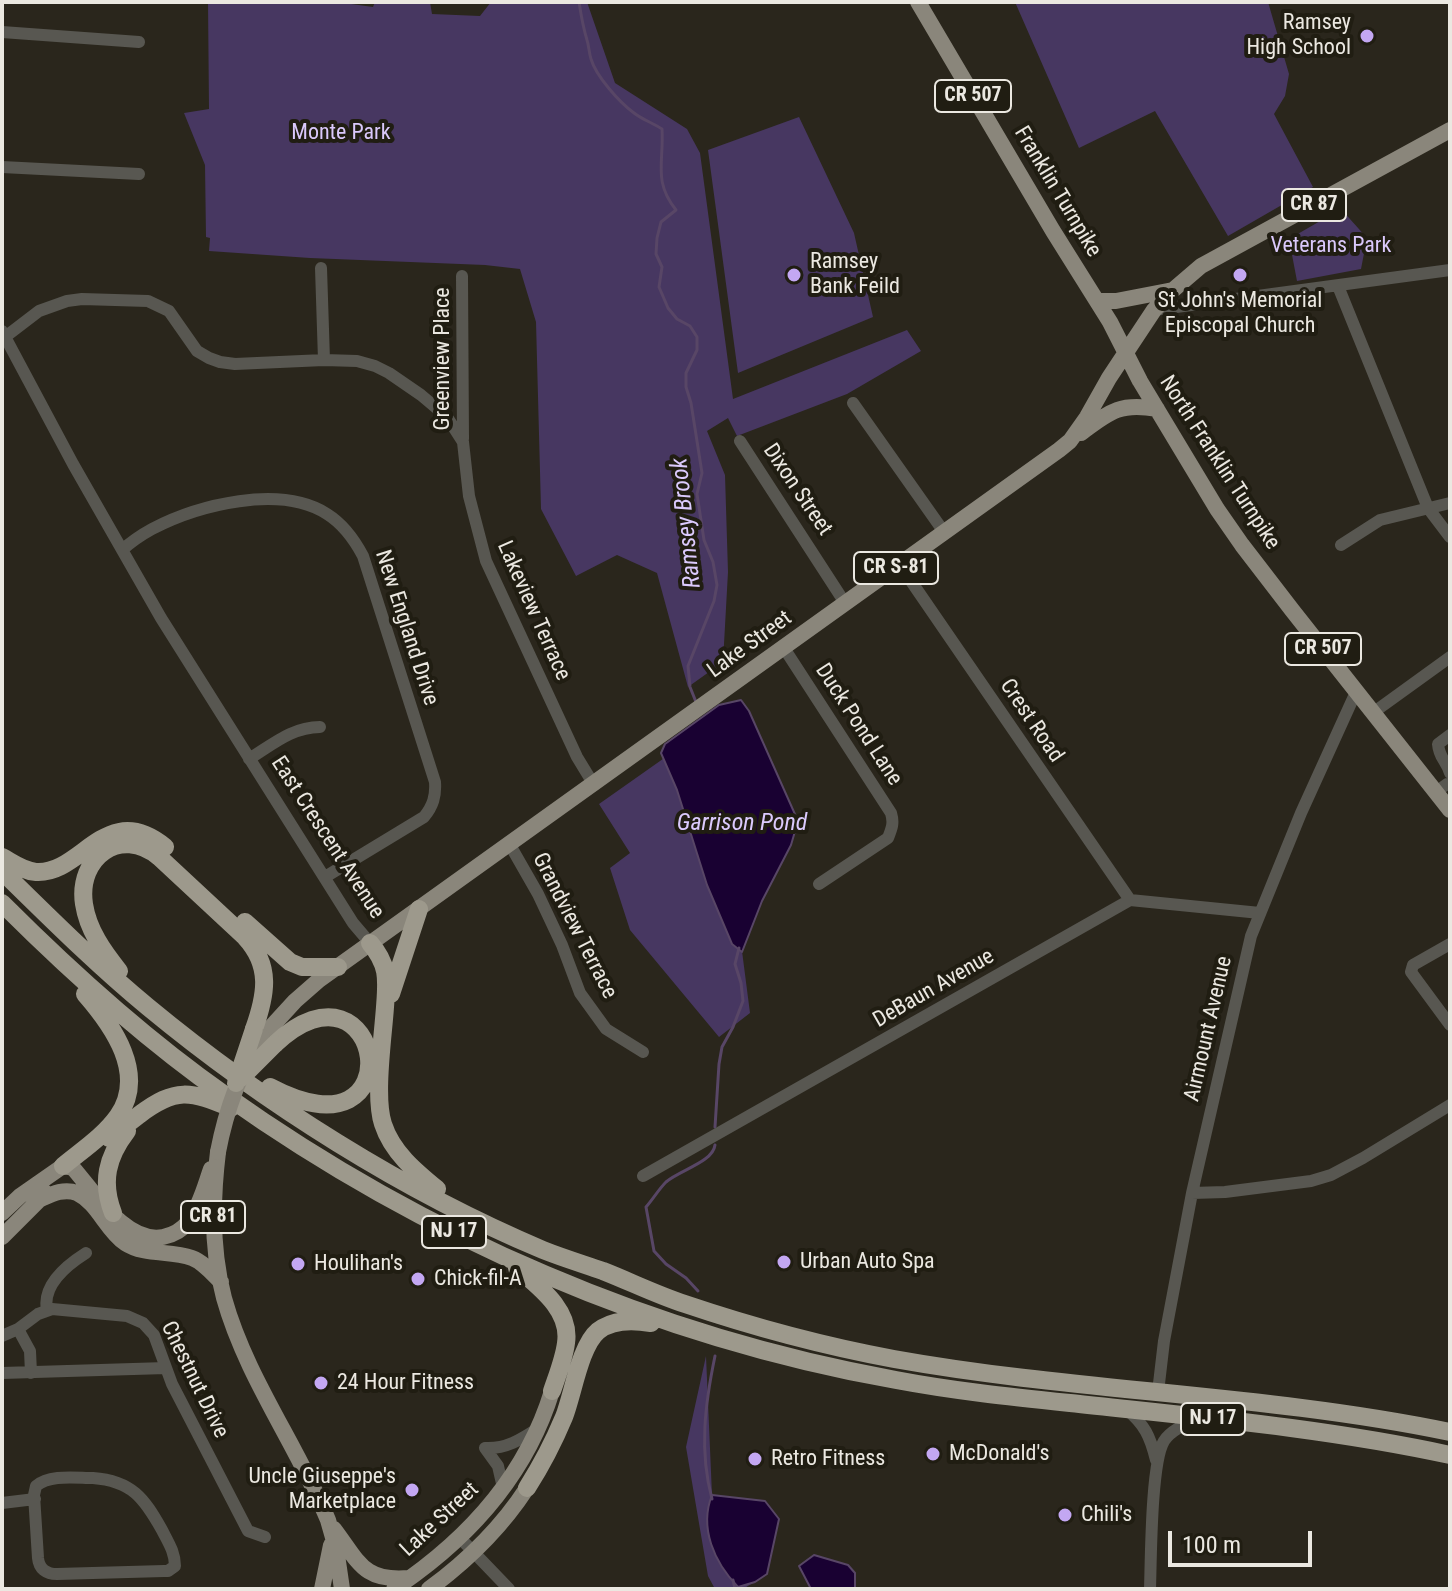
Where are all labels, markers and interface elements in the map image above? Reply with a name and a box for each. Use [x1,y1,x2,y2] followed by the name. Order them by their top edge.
[1246,10,1351,62] place label: Ramsey High School
[1358,27,1376,45] marker: Ramsey High School
[935,80,1011,112] road number: CR 507
[291,120,391,146] park label: Monte Park
[1008,122,1106,262] street label: Franklin Turnpike
[1282,189,1346,221] road number: CR 87
[1271,233,1391,259] park label: Veterans Park
[810,249,900,300] place label: Ramsey Bank Feild
[785,266,803,284] marker: Ramsey Bank Feild
[1231,266,1249,284] marker: St John's Memorial Episcopal Church
[430,287,456,431] street label: Greenview Place
[1158,288,1322,340] place label: St John's Memorial Episcopal Church
[1153,371,1285,555] street label: North Franklin Turnpike
[757,439,837,541] street label: Dixon Street
[666,456,708,590] water label: Ramsey Brook
[491,537,575,685] street label: Lakeview Terrace
[368,547,444,709] street label: New England Drive
[854,552,938,584] road number: CR S-81
[703,606,797,684] street label: Lake Street
[1285,633,1361,665] road number: CR 507
[809,659,907,791] street label: Duck Pond Lane
[993,674,1069,768] street label: Crest Road
[265,752,389,924] street label: East Crescent Avenue
[677,810,807,838] water label: Garrison Pond
[526,849,622,1003] street label: Grandview Terrace
[869,944,999,1034] street label: DeBaun Avenue
[1179,954,1239,1104] street label: Airmount Avenue
[181,1201,245,1233] road number: CR 81
[422,1216,486,1248] road number: NJ 17
[800,1249,935,1275] place label: Urban Auto Spa
[314,1251,403,1277] place label: Houlihan's
[775,1253,793,1271] marker: Urban Auto Spa
[289,1255,307,1273] marker: Houlihan's
[434,1266,522,1292] place label: Chick-fil-A
[409,1270,427,1288] marker: Chick-fil-A
[154,1317,234,1443] street label: Chestnut Drive
[337,1370,474,1396] place label: 24 Hour Fitness
[312,1374,330,1392] marker: 24 Hour Fitness
[1181,1403,1245,1435] road number: NJ 17
[949,1441,1050,1467] place label: McDonald's
[924,1445,942,1463] marker: McDonald's
[771,1446,885,1472] place label: Retro Fitness
[746,1450,764,1468] marker: Retro Fitness
[249,1464,396,1516] place label: Uncle Giuseppe's Marketplace
[395,1477,485,1563] street label: Lake Street
[403,1481,421,1499] marker: Uncle Giuseppe's Marketplace
[1081,1502,1132,1528] place label: Chili's
[1056,1506,1074,1524] marker: Chili's
[1172,1515,1316,1565] scale bar
[1182,1531,1241,1559] text: 100 m

